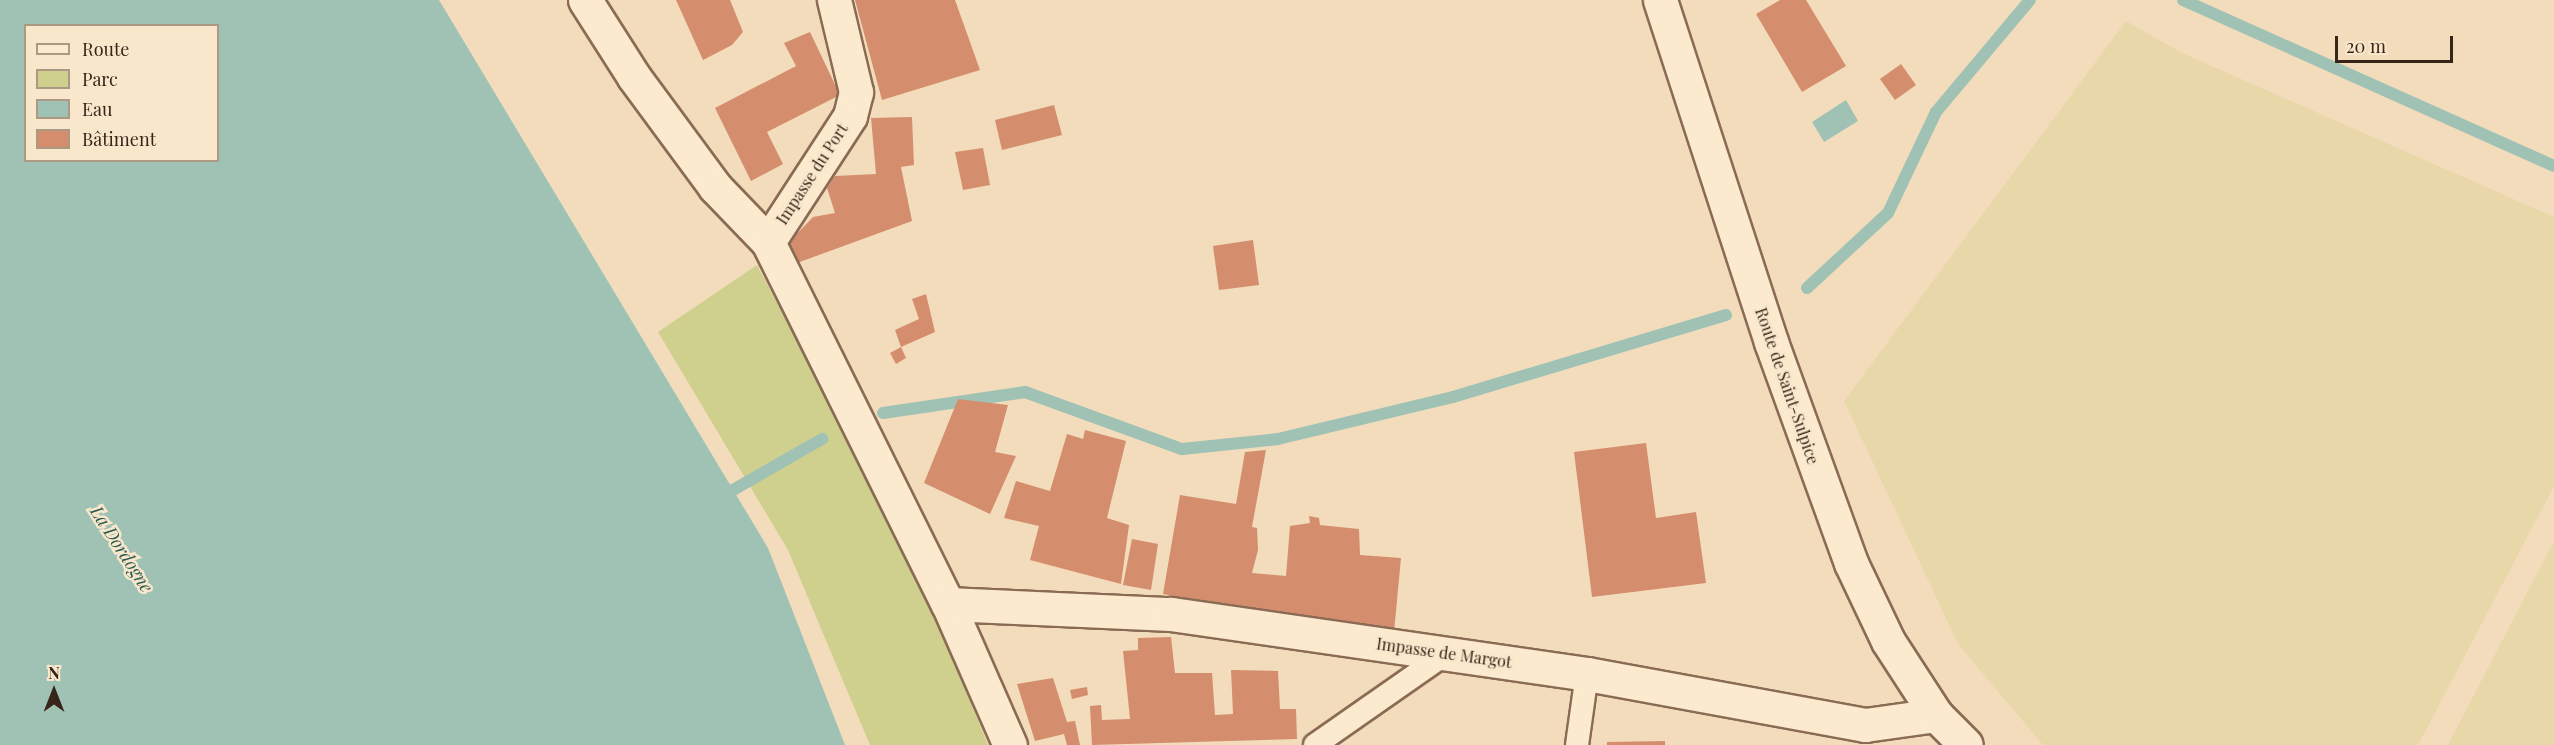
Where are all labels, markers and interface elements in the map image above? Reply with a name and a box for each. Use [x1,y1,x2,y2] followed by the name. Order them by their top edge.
[24,24,219,162] legend
[2338,24,2456,62] scale bar
[2346,34,2386,58] text: 20 m
[82,37,129,61] text: Route
[82,67,118,91] text: Parc
[82,97,112,121] text: Eau
[772,120,852,228] street label: Impasse du Port
[82,127,156,151] text: Bâtiment
[1751,305,1823,467] street label: Route de Saint-Sulpice
[86,502,158,596] water label: La Dordogne
[1375,634,1513,672] street label: Impasse de Margot
[24,661,84,721] north arrow
[48,662,60,683] text: N

